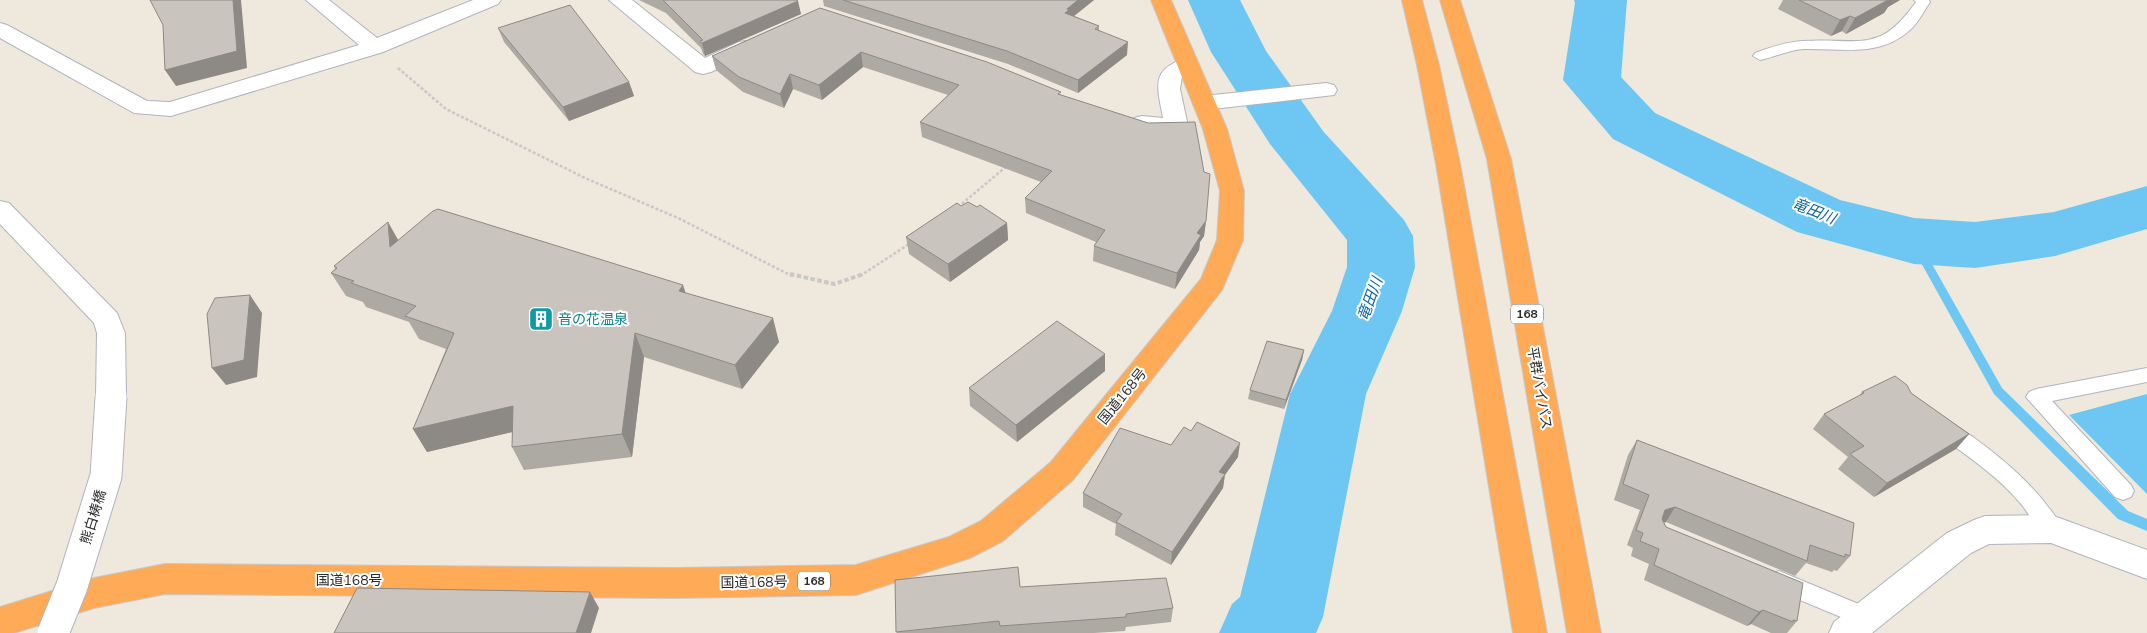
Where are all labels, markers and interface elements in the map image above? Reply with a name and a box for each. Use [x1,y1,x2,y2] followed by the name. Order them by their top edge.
[1789,193,1840,229] water label: 竜田川
[1353,273,1388,324] water label: 竜田川
[1511,304,1543,324] road number: 168
[528,306,554,332] building icon: 音の花温泉
[558,310,628,329] place label: 音の花温泉
[1523,345,1556,431] street label: 平群バイパス
[1094,364,1151,428] street label: 国道168号
[76,488,111,547] street label: 熊白梼橋
[315,571,383,590] street label: 国道168号
[720,572,788,593] street label: 国道168号
[798,572,830,590] road number: 168

